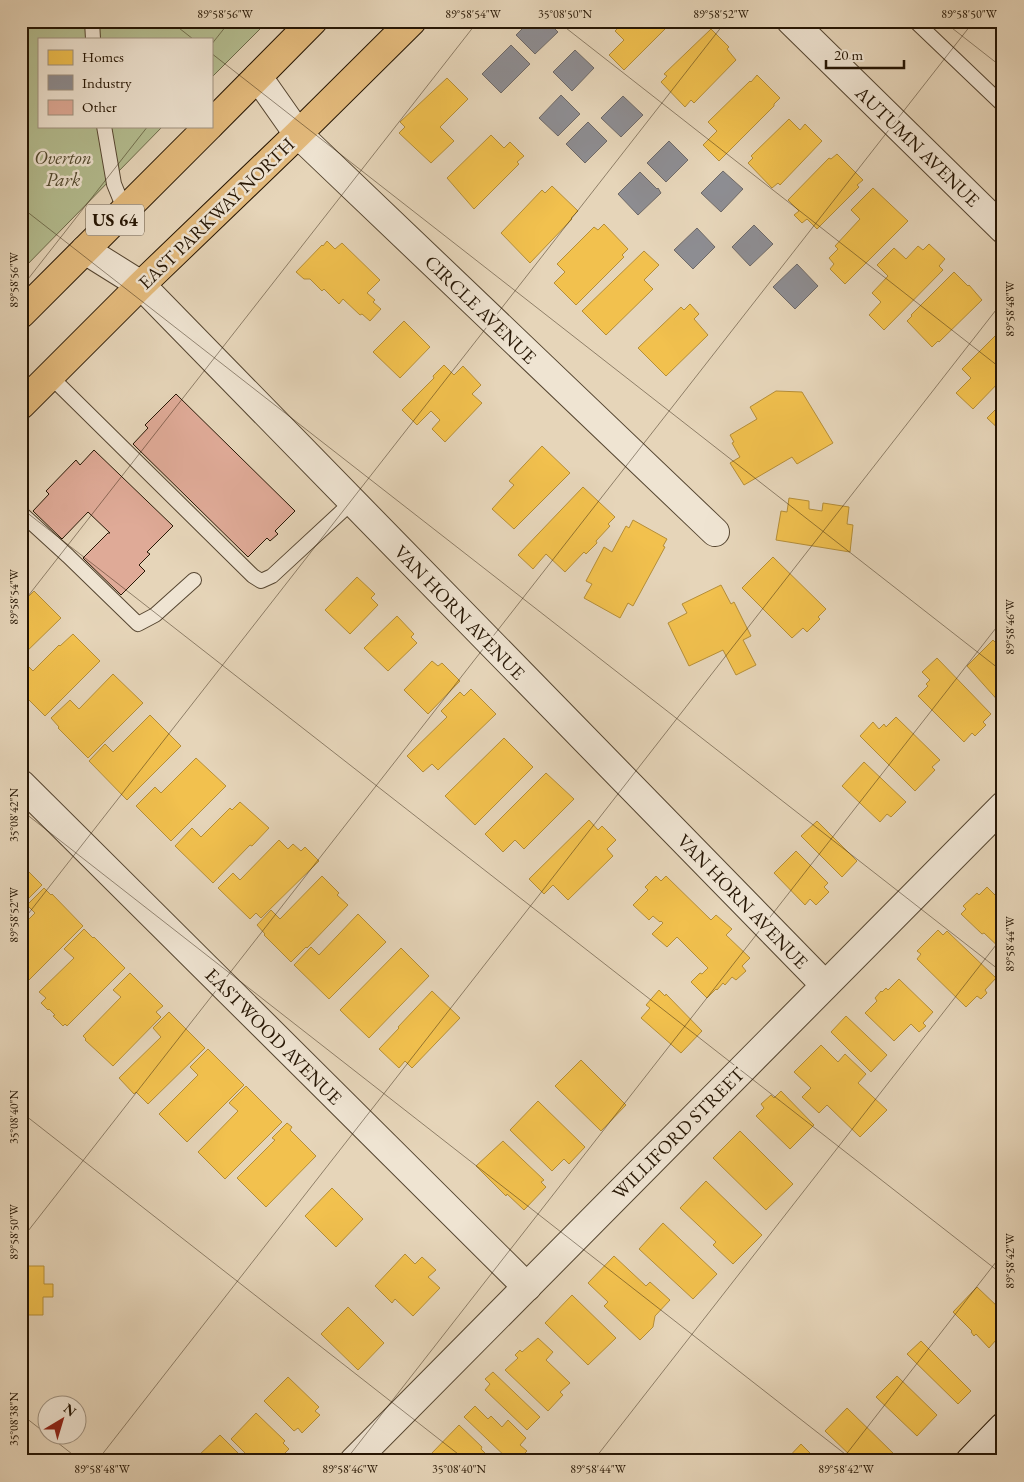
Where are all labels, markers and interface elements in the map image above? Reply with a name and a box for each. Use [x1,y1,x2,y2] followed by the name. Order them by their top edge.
[197,6,254,22] text: 89°58'56"W
[445,6,502,22] text: 89°58'54"W
[538,6,592,22] text: 35°08'50"N
[693,6,750,22] text: 89°58'52"W
[941,6,998,22] text: 89°58'50"W
[38,38,212,128] legend
[826,38,904,70] scale bar
[834,45,863,64] text: 20 m
[82,47,124,66] text: Homes
[82,73,132,92] text: Industry
[849,80,985,212] street label: AUTUMN AVENUE
[82,97,117,116] text: Other
[133,132,300,295] street label: EAST PARKWAY NORTH
[34,145,92,192] park label: Overton Park
[86,204,144,236] road number: US 64
[419,250,542,369] street label: CIRCLE AVENUE
[6,251,22,308] text: 89°58'56"W
[1002,280,1018,337] text: 89°58'48"W
[389,540,531,685] street label: VAN HORN AVENUE
[6,568,22,625] text: 89°58'54"W
[1002,598,1018,655] text: 89°58'46"W
[6,788,22,842] text: 35°08'42"N
[672,829,814,974] street label: VAN HORN AVENUE
[6,886,22,943] text: 89°58'52"W
[1002,915,1018,972] text: 89°58'44"W
[200,963,348,1110] street label: EASTWOOD AVENUE
[607,1062,750,1205] street label: WILLIFORD STREET
[6,1090,22,1144] text: 35°08'40"N
[6,1203,22,1260] text: 89°58'50"W
[1002,1232,1018,1289] text: 89°58'42"W
[6,1392,22,1446] text: 35°08'38"N
[38,1394,88,1444] north arrow
[60,1399,81,1421] text: N
[74,1461,131,1477] text: 89°58'48"W
[322,1461,379,1477] text: 89°58'46"W
[432,1461,486,1477] text: 35°08'40"N
[570,1461,627,1477] text: 89°58'44"W
[818,1461,875,1477] text: 89°58'42"W

